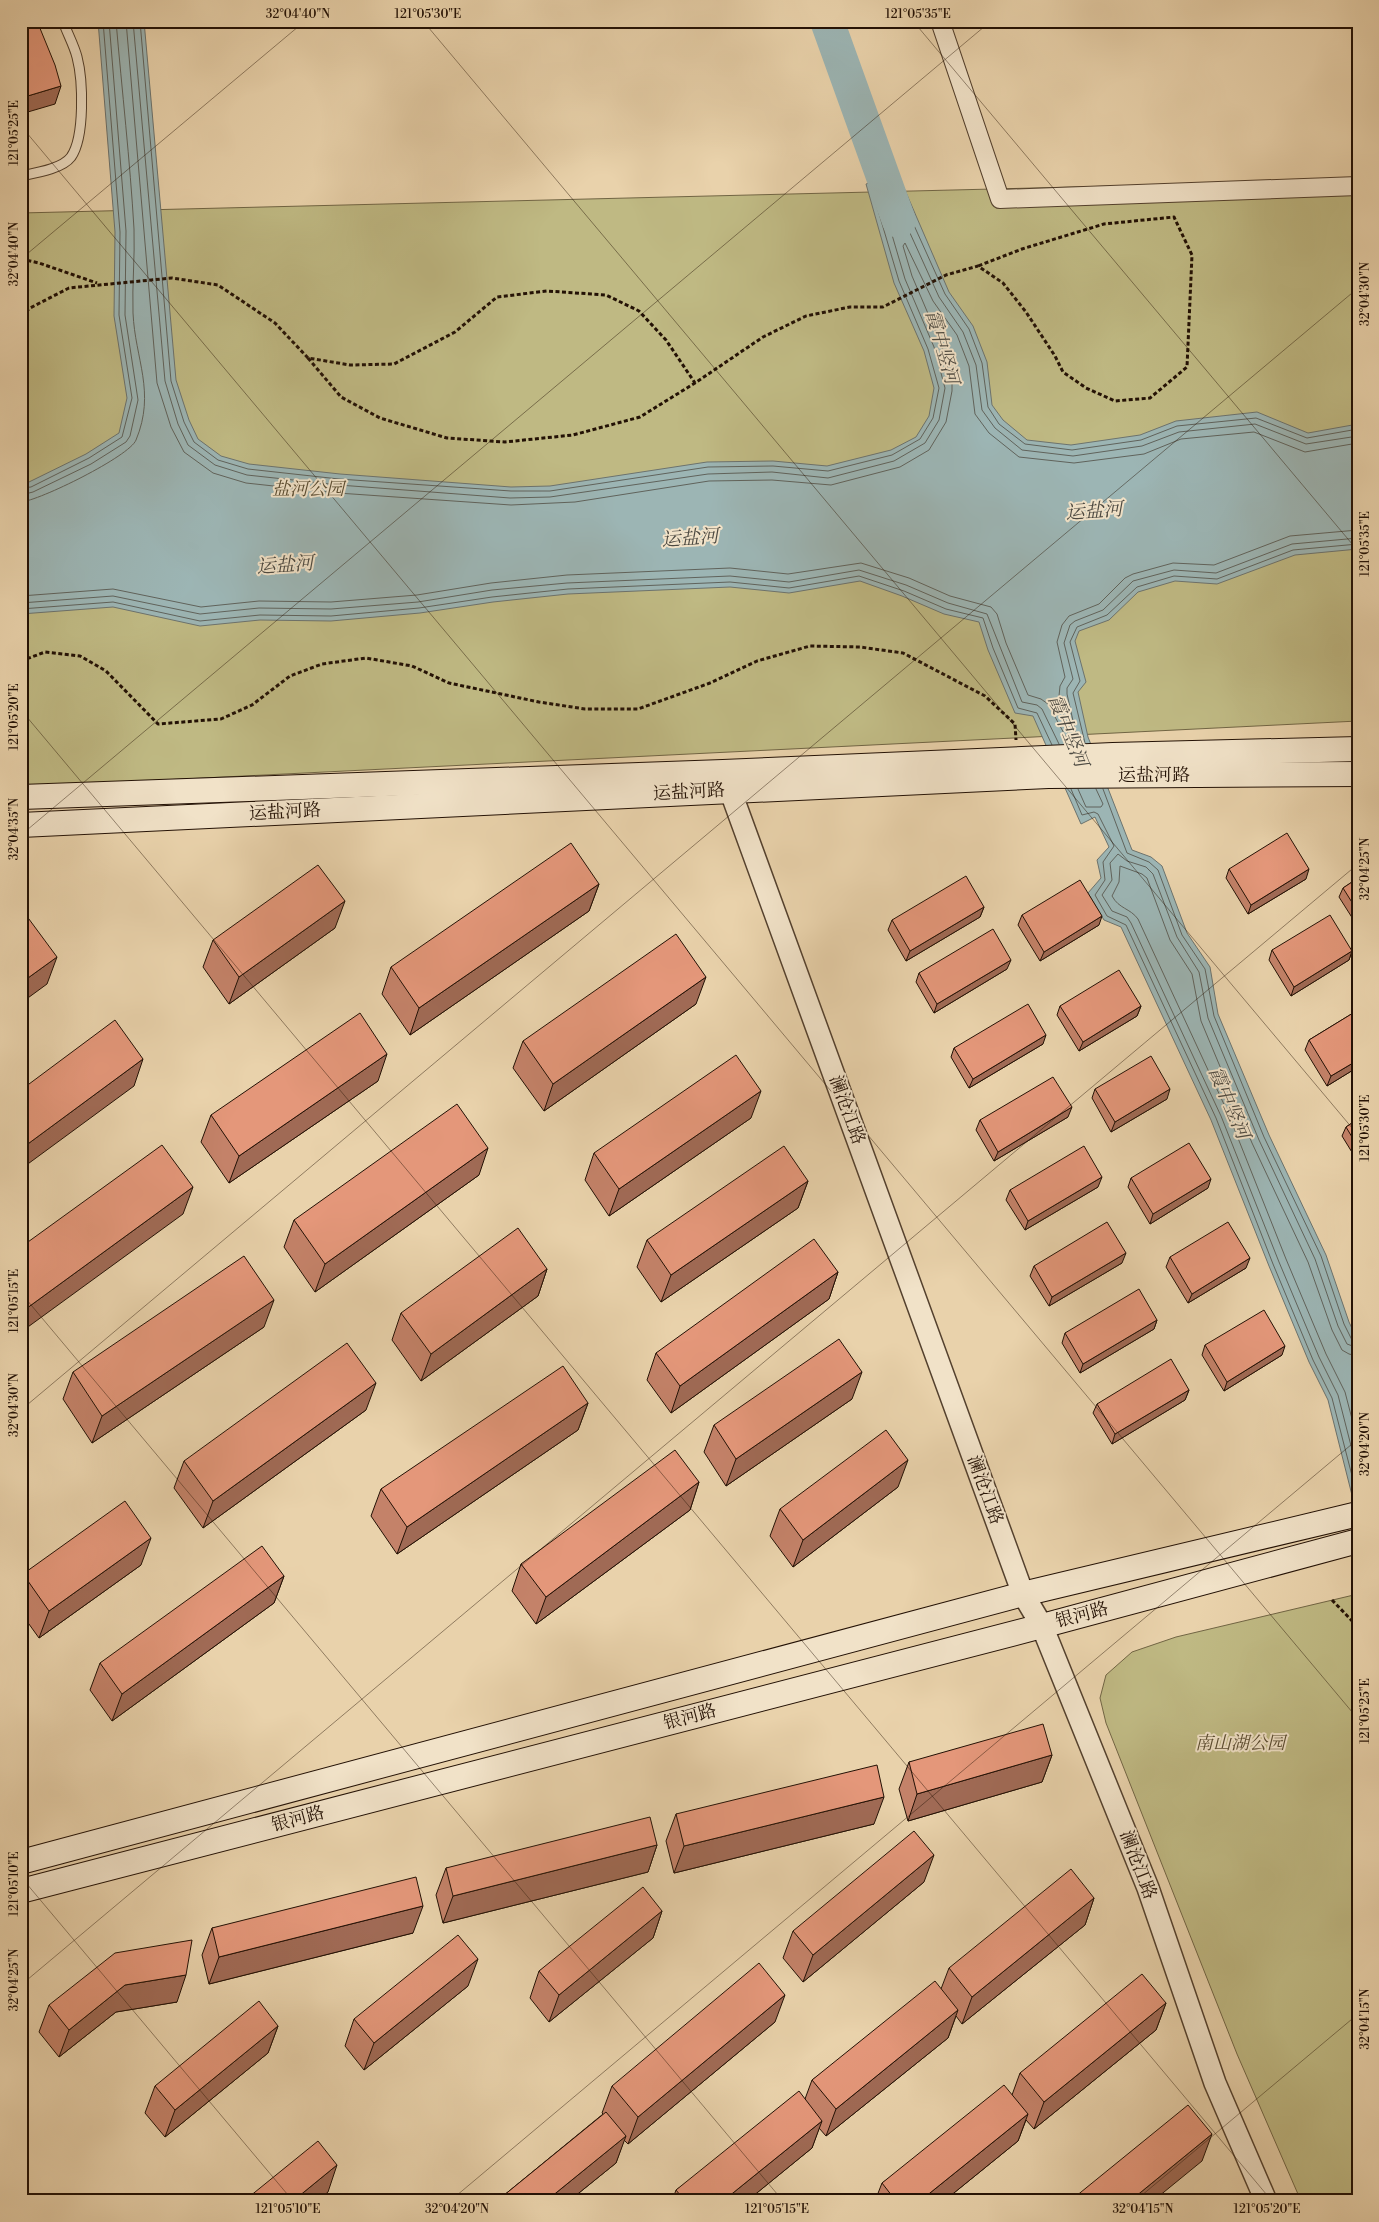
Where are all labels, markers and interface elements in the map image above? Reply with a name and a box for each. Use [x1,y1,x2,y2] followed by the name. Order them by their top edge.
[266,7,330,22] text: 32°04'40"N
[395,7,461,22] text: 121°05'30"E
[885,7,951,22] text: 121°05'35"E
[7,100,22,166] text: 121°05'25"E
[7,222,22,286] text: 32°04'40"N
[1358,262,1373,326] text: 32°04'30"N
[920,307,965,390] water label: 霞中竖河
[272,478,347,501] park label: 盐河公园
[1065,497,1126,525] water label: 运盐河
[1358,511,1373,577] text: 121°05'35"E
[661,524,722,552] water label: 运盐河
[256,551,317,579] water label: 运盐河
[7,683,22,751] text: 121°05'20"E
[1043,691,1094,774] water label: 霞中竖河
[1118,764,1190,787] street label: 运盐河路
[652,779,726,805] street label: 运盐河路
[7,798,22,860] text: 32°04'35"N
[248,799,322,825] street label: 运盐河路
[1358,838,1373,900] text: 32°04'25"N
[1203,1063,1256,1145] water label: 霞中竖河
[824,1072,870,1148] street label: 澜沧江路
[1358,1095,1373,1161] text: 121°05'30"E
[7,1269,22,1333] text: 121°05'15"E
[7,1373,22,1437] text: 32°04'30"N
[1358,1412,1373,1476] text: 32°04'20"N
[962,1452,1008,1528] street label: 澜沧江路
[1053,1597,1111,1633] street label: 银河路
[1358,1678,1373,1744] text: 121°05'25"E
[661,1699,719,1735] street label: 银河路
[1195,1732,1288,1755] park label: 南山湖公园
[269,1801,327,1837] street label: 银河路
[1114,1827,1162,1903] street label: 澜沧江路
[7,1852,22,1916] text: 121°05'10"E
[7,1949,22,2011] text: 32°04'25"N
[1358,1988,1373,2050] text: 32°04'15"N
[256,2202,320,2217] text: 121°05'10"E
[425,2202,489,2217] text: 32°04'20"N
[745,2202,809,2217] text: 121°05'15"E
[1112,2202,1174,2217] text: 32°04'15"N
[1233,2202,1301,2217] text: 121°05'20"E

